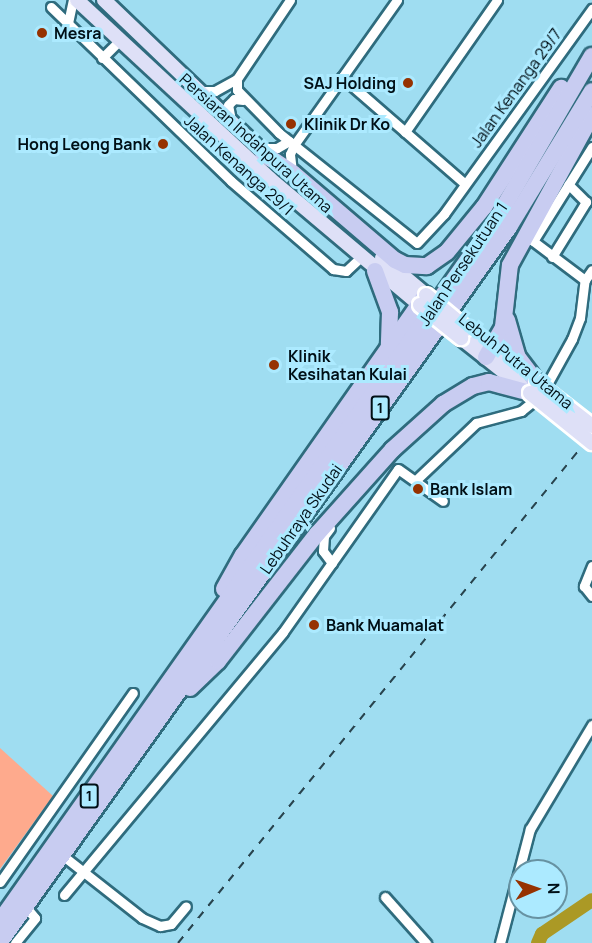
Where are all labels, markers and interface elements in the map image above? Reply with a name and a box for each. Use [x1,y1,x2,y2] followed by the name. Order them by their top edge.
[54,23,101,43] place label: Mesra
[466,25,566,151] street label: Jalan Kenanga 29/7
[35,26,49,40] marker: Mesra
[176,69,336,217] street label: Persiaran Indahpura Utama
[303,73,396,93] place label: SAJ Holding
[401,76,415,90] marker: SAJ Holding
[180,111,298,219] street label: Jalan Kenanga 29/1
[304,114,390,134] place label: Klinik Dr Ko
[282,115,300,133] marker: Klinik Dr Ko
[17,134,151,154] place label: Hong Leong Bank
[156,137,170,151] marker: Hong Leong Bank
[415,199,511,329] street label: Jalan Persekutuan 1
[455,309,577,413] street label: Lebuh Putra Utama
[288,346,407,384] place label: Klinik Kesihatan Kulai
[265,356,283,374] marker: Klinik Kesihatan Kulai
[370,396,391,420] road number: 1
[256,460,346,578] street label: Lebuhraya Skudai
[430,479,512,499] place label: Bank Islam
[411,482,425,496] marker: Bank Islam
[326,615,444,635] place label: Bank Muamalat
[307,618,321,632] marker: Bank Muamalat
[78,784,100,808] road number: 1
[508,859,568,919] north arrow
[543,882,565,895] text: N

